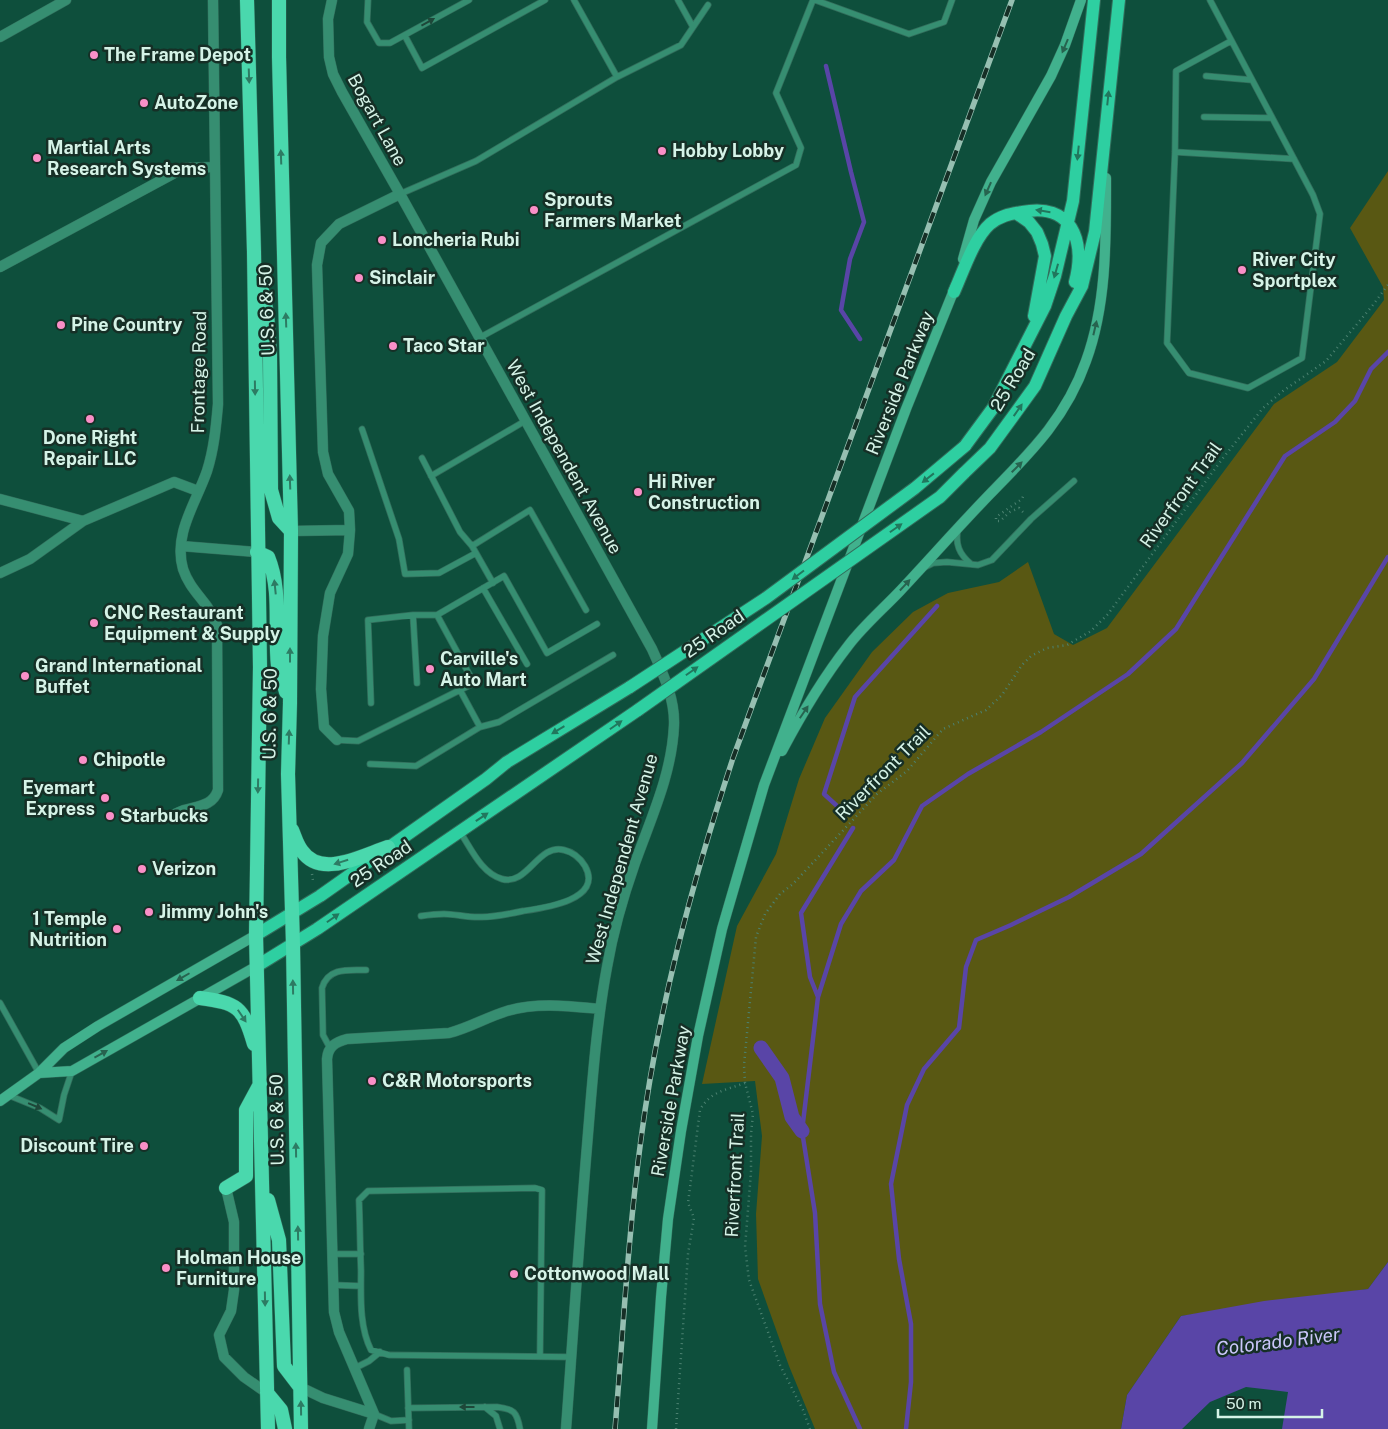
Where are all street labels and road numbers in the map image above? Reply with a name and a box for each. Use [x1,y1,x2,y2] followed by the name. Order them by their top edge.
[344,70,411,169] street label: Bogart Lane
[254,264,279,356] street label: U.S. 6 & 50
[861,308,938,458] street label: Riverside Parkway
[187,310,210,433] street label: Frontage Road
[986,345,1039,415] street label: 25 Road
[502,356,627,557] street label: West Independent Avenue
[1135,438,1226,552] street label: Riverfront Trail
[679,605,748,662] street label: 25 Road
[258,668,281,760] street label: U.S. 6 & 50
[831,721,934,824] street label: Riverfront Trail
[581,751,662,967] street label: West Independent Avenue
[346,836,415,892] street label: 25 Road
[647,1023,694,1178] street label: Riverside Parkway
[265,1074,288,1166] street label: U.S. 6 & 50
[721,1112,748,1238] street label: Riverfront Trail

